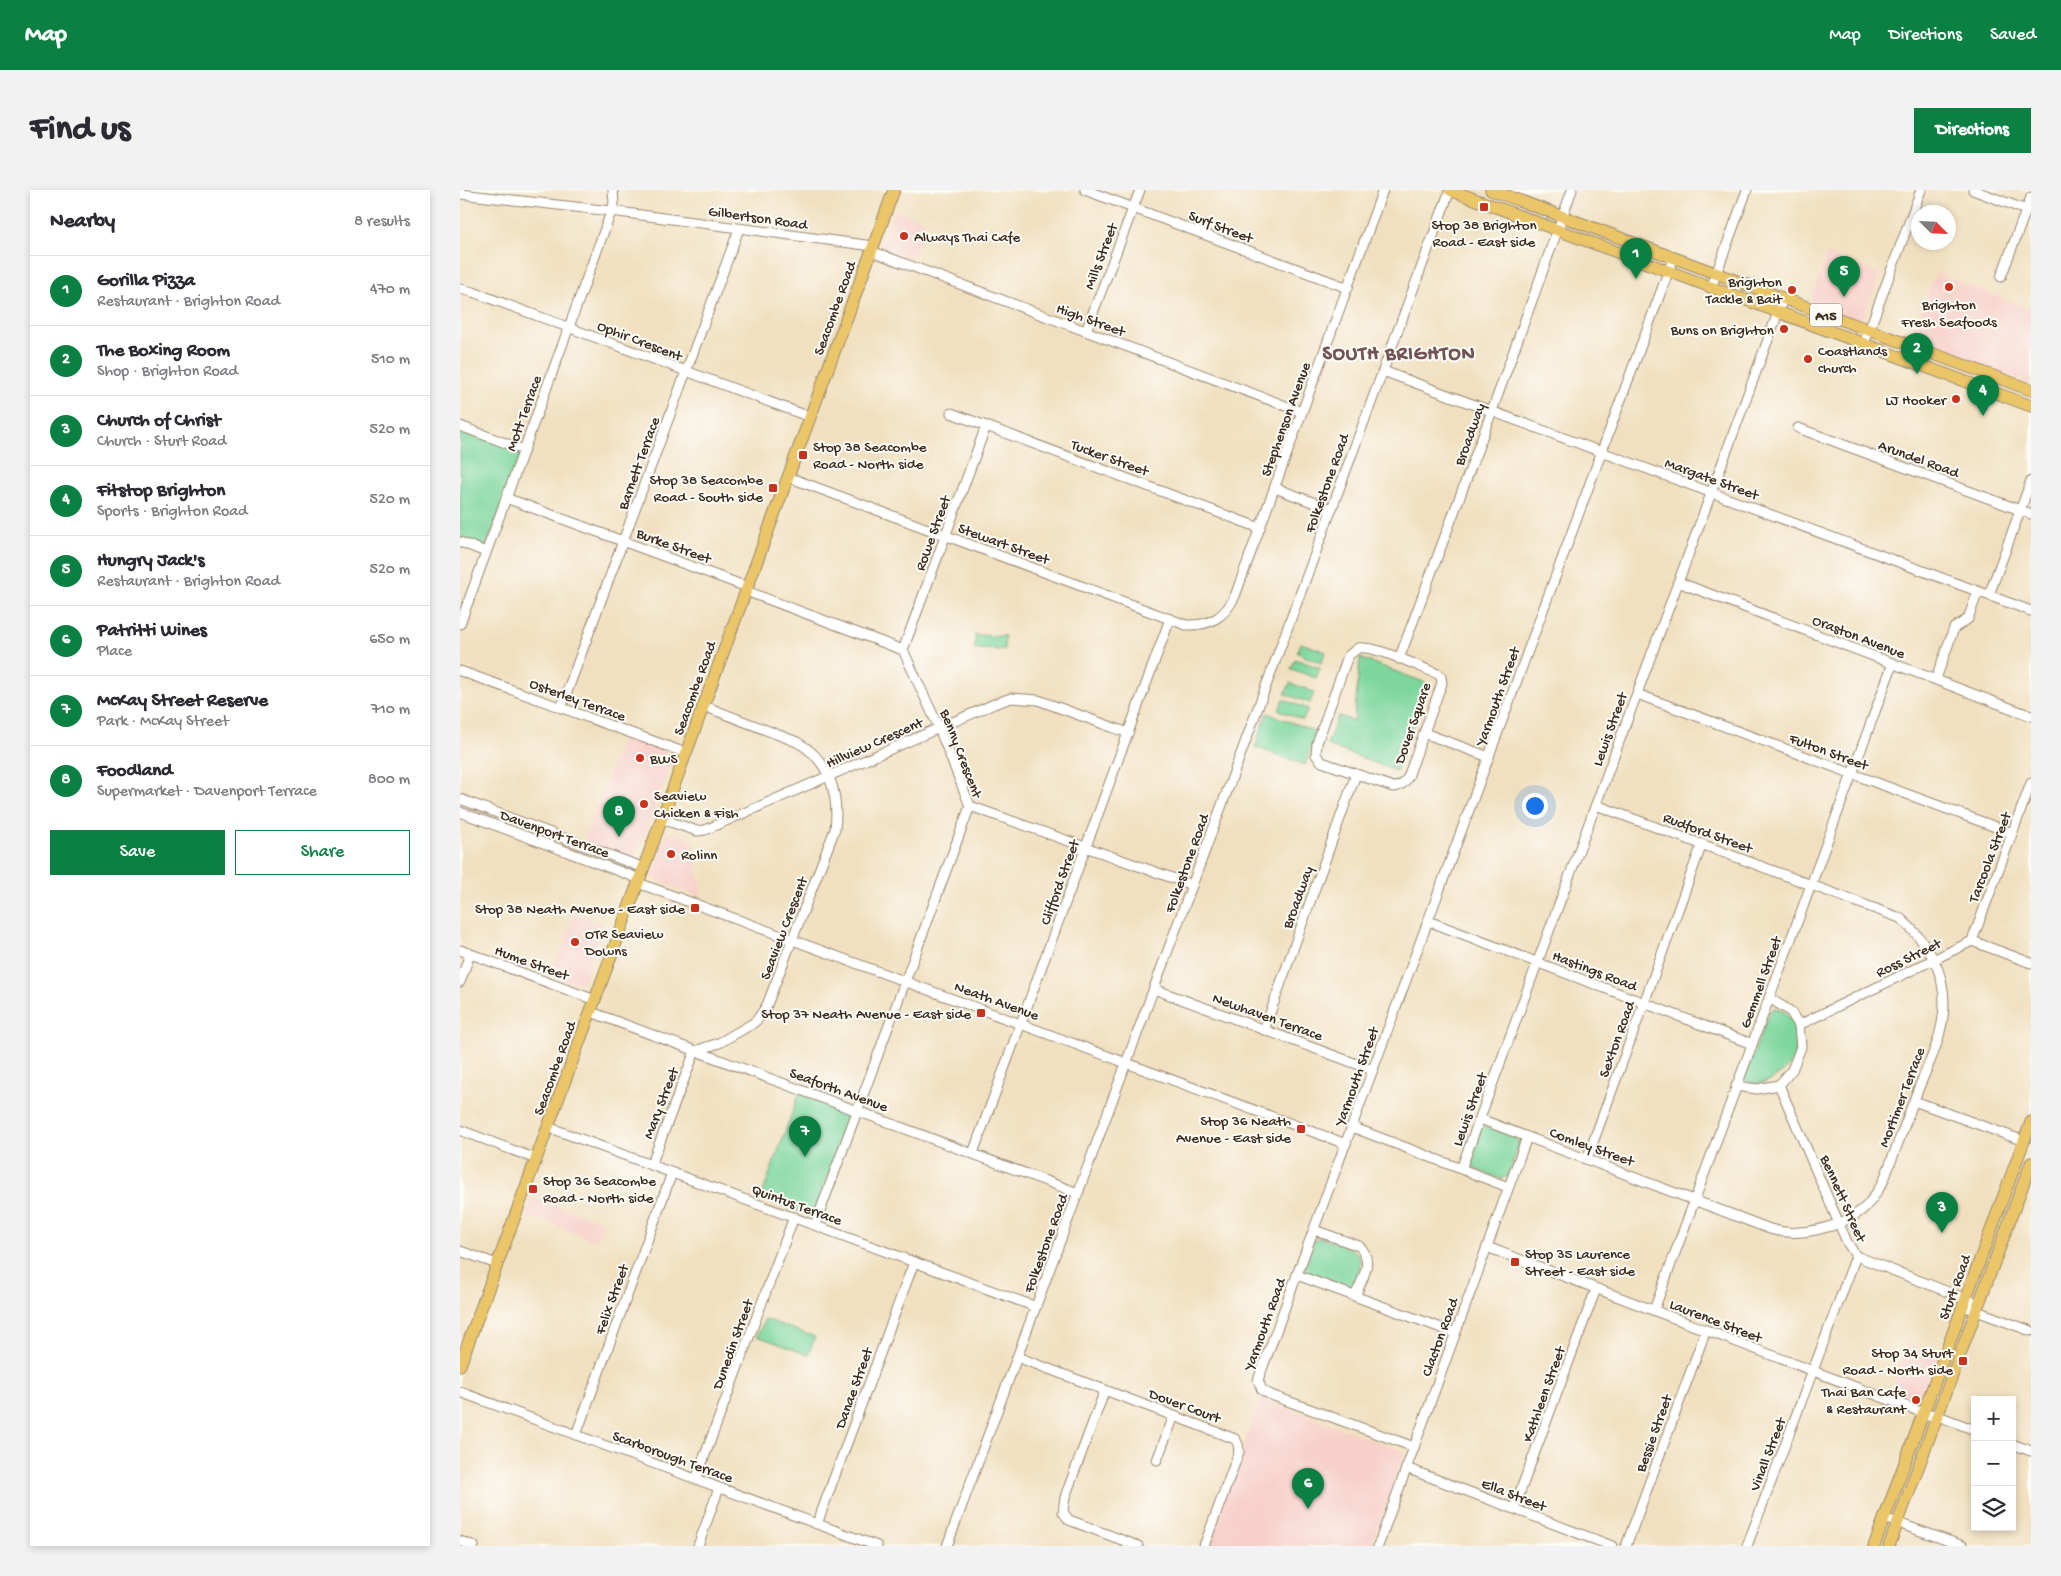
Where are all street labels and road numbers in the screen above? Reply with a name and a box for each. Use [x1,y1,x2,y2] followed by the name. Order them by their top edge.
[707,203,810,235] street label: Gilbertson Road
[1186,207,1257,249] street label: Surf Street
[1081,219,1123,292] street label: Mills Street
[811,258,862,358] street label: Seacombe Road
[1053,300,1129,342] street label: High Street
[1810,304,1842,326] road number: A15
[594,317,686,367] street label: Ophir Crescent
[1258,360,1316,479] street label: Stephenson Avenue
[503,373,547,454] street label: Mott Terrace
[1451,400,1491,469] street label: Broadway
[614,415,665,513] street label: Barnett Terrace
[1301,431,1355,536] street label: Folkestone Road
[1067,436,1152,482] street label: Tucker Street
[1876,437,1962,483] street label: Arundel Road
[1662,455,1762,506] street label: Margate Street
[912,492,956,574] street label: Rowe Street
[955,520,1053,570] street label: Stewart Street
[633,525,715,569] street label: Burke Street
[1809,612,1907,664] street label: Oraston Avenue
[671,638,722,738] street label: Seacombe Road
[1472,643,1526,750] street label: Yarmouth Street
[527,675,628,727] street label: Osterley Terrace
[1391,680,1436,768] street label: Dover Square
[1589,689,1633,769] street label: Lewis Street
[935,706,986,802] street label: Benny Crescent
[824,714,928,773] street label: Hillview Crescent
[1785,730,1872,776] street label: Fulton Street
[496,806,612,863] street label: Davenport Terrace
[1965,808,2017,906] street label: Tarcoola Street
[1660,809,1756,859] street label: Rudford Street
[1161,811,1215,916] street label: Folkestone Road
[1037,836,1085,928] street label: Clifford Street
[1279,863,1319,932] street label: Broadway
[757,873,813,983] street label: Seaview Crescent
[1737,933,1787,1031] street label: Gemmell Street
[1873,934,1946,982] street label: Ross Street
[492,942,573,986] street label: Hume Street
[1549,947,1640,997] street label: Hastings Road
[952,978,1041,1026] street label: Neath Avenue
[1210,990,1325,1046] street label: Newhaven Terrace
[1596,998,1640,1080] street label: Sexton Road
[531,1018,582,1118] street label: Seacombe Road
[1331,1023,1385,1130] street label: Yarmouth Street
[1876,1045,1930,1150] street label: Mortimer Terrace
[640,1064,684,1142] street label: Mary Street
[787,1065,890,1117] street label: Seaforth Avenue
[1449,1069,1493,1149] street label: Lewis Street
[1547,1124,1638,1172] street label: Comley Street
[1815,1152,1870,1247] street label: Bennett Street
[749,1181,844,1231] street label: Quintus Terrace
[1020,1191,1074,1296] street label: Folkestone Road
[1936,1252,1976,1323] street label: Sturt Road
[592,1260,635,1338] street label: Felix Street
[1240,1275,1291,1375] street label: Yarmouth Road
[709,1295,759,1393] street label: Dunedin Street
[1418,1295,1464,1379] street label: Clacton Road
[1667,1296,1766,1348] street label: Laurence Street
[1519,1343,1571,1445] street label: Kathleen Street
[832,1344,878,1433] street label: Danae Street
[1145,1385,1224,1429] street label: Dover Court
[1632,1391,1678,1476] street label: Bessie Street
[1746,1414,1792,1495] street label: Vinall Street
[610,1428,735,1488] street label: Scarborough Terrace
[1478,1475,1550,1517] street label: Ella Street

